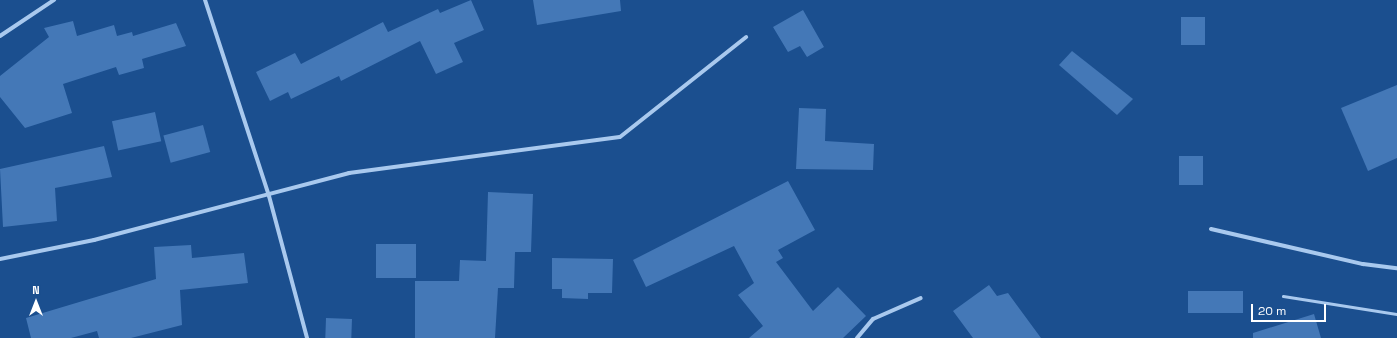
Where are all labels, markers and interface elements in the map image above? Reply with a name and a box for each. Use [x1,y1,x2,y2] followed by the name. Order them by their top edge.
[16,282,56,322] north arrow
[32,283,40,297] text: N
[1253,296,1328,322] scale bar
[1258,303,1286,319] text: 20 m

